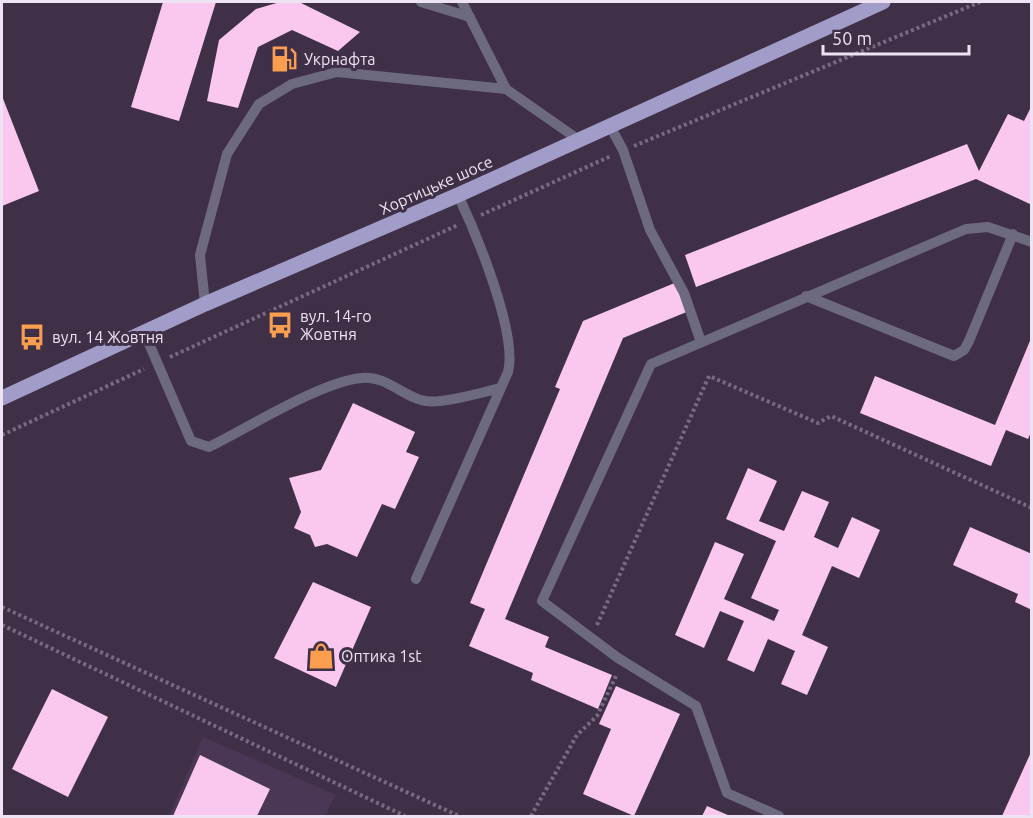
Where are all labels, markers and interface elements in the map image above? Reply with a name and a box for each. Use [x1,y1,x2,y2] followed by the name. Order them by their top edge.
[823,18,968,56] scale bar
[832,28,872,48] text: 50 m
[269,44,299,74] fuel station icon: Укрнафта
[304,50,376,68] place label: Укрнафта
[377,152,495,218] street label: Хортицьке шосе
[300,307,372,343] place label: вул. 14-го Жовтня
[265,310,295,340] bus stop icon: вул. 14-го Жовтня
[17,322,47,352] bus stop icon: вул. 14 Жовтня
[52,328,164,346] place label: вул. 14 Жовтня
[306,641,336,671] shop icon: Оптика 1st
[341,647,422,665] place label: Оптика 1st

